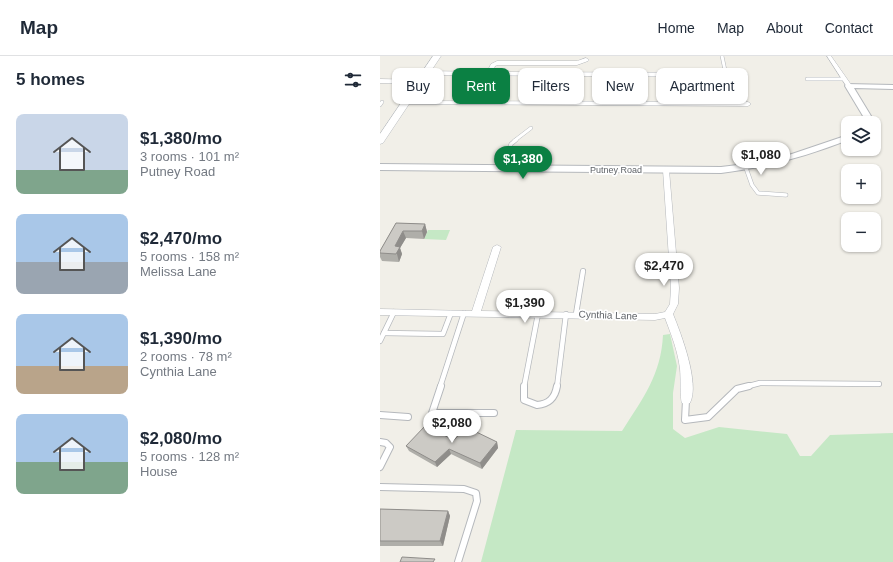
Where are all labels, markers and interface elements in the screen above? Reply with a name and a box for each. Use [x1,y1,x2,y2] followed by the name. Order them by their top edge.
[20,17,58,38] text: Map
[658,20,695,36] text: Home
[717,20,744,36] text: Map
[766,20,803,36] text: About
[825,20,873,36] text: Contact
[392,68,444,104] chip: Buy
[452,68,510,104] chip: Rent
[518,68,584,104] chip: Filters
[592,68,648,104] chip: New
[656,68,748,104] chip: Apartment
[342,69,364,91] icon: filters
[16,70,85,89] text: 5 homes
[841,116,881,252] map controls
[841,116,881,156] button: layers
[140,129,222,148] text: $1,380/mo
[48,130,96,178] icon: home
[728,142,794,176] pin: $1,080
[490,146,556,180] pin: $1,380
[741,147,781,162] text: $1,080
[140,149,239,164] text: 3 rooms · 101 m²
[503,151,543,166] text: $1,380
[140,164,215,179] text: Putney Road
[841,164,881,204] button: +
[590,165,642,175] street label: Putney Road
[841,212,881,252] button: −
[140,229,222,248] text: $2,470/mo
[48,230,96,278] icon: home
[140,249,239,264] text: 5 rooms · 158 m²
[631,253,697,287] pin: $2,470
[644,258,684,273] text: $2,470
[140,264,217,279] text: Melissa Lane
[492,290,558,324] pin: $1,390
[505,295,545,310] text: $1,390
[578,308,638,322] street label: Cynthia Lane
[140,329,222,348] text: $1,390/mo
[48,330,96,378] icon: home
[140,349,232,364] text: 2 rooms · 78 m²
[140,364,217,379] text: Cynthia Lane
[419,410,485,444] pin: $2,080
[432,415,472,430] text: $2,080
[140,429,222,448] text: $2,080/mo
[48,430,96,478] icon: home
[140,449,239,464] text: 5 rooms · 128 m²
[140,464,178,479] text: House

